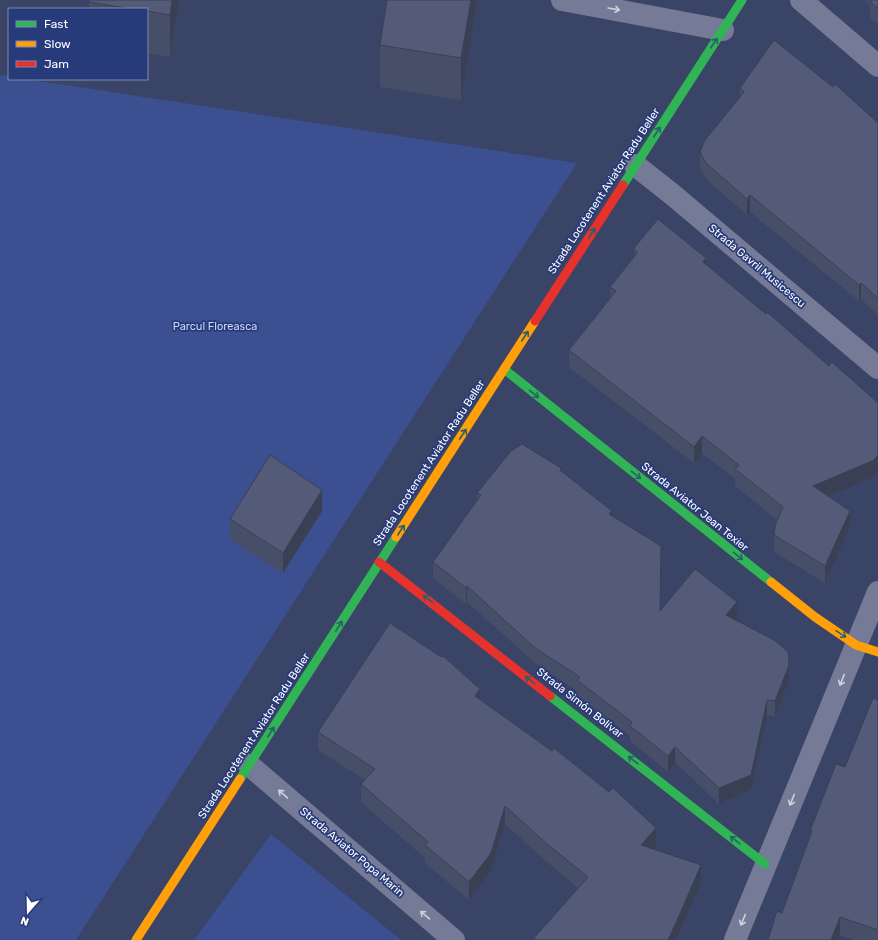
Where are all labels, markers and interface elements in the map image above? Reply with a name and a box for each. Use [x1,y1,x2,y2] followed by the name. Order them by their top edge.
[607,5,620,13] one-way arrow
[8,8,148,80] legend
[44,17,68,31] text: Fast
[44,37,71,51] text: Slow
[710,38,718,49] one-way arrow
[44,57,69,71] text: Jam
[545,105,663,276] street label: Strada Locotenent Aviator Radu Beller
[653,126,661,138] one-way arrow
[706,222,808,310] street label: Strada Gavril Musicescu
[588,227,596,238] one-way arrow
[173,320,257,333] park label: Parcul Floreasca
[521,331,529,342] one-way arrow
[370,377,488,548] street label: Strada Locotenent Aviator Radu Beller
[529,389,540,398] one-way arrow
[458,428,467,439] one-way arrow
[639,460,752,555] street label: Strada Aviator Jean Texier
[630,470,641,479] one-way arrow
[396,524,405,535] one-way arrow
[732,551,743,560] one-way arrow
[422,595,433,604] one-way arrow
[335,621,343,632] one-way arrow
[835,631,847,639] one-way arrow
[195,650,313,821] street label: Strada Locotenent Aviator Radu Beller
[534,665,627,741] street label: Strada Simón Bolívar
[837,673,845,685] one-way arrow
[525,675,536,684] one-way arrow
[267,726,275,738] one-way arrow
[627,756,638,764] one-way arrow
[278,789,289,798] one-way arrow
[788,793,795,805] one-way arrow
[297,804,407,900] street label: Strada Aviator Popa Marin
[729,836,740,844] one-way arrow
[8,892,48,932] north arrow
[419,910,430,919] one-way arrow
[19,913,31,928] text: N
[739,914,747,926] one-way arrow

